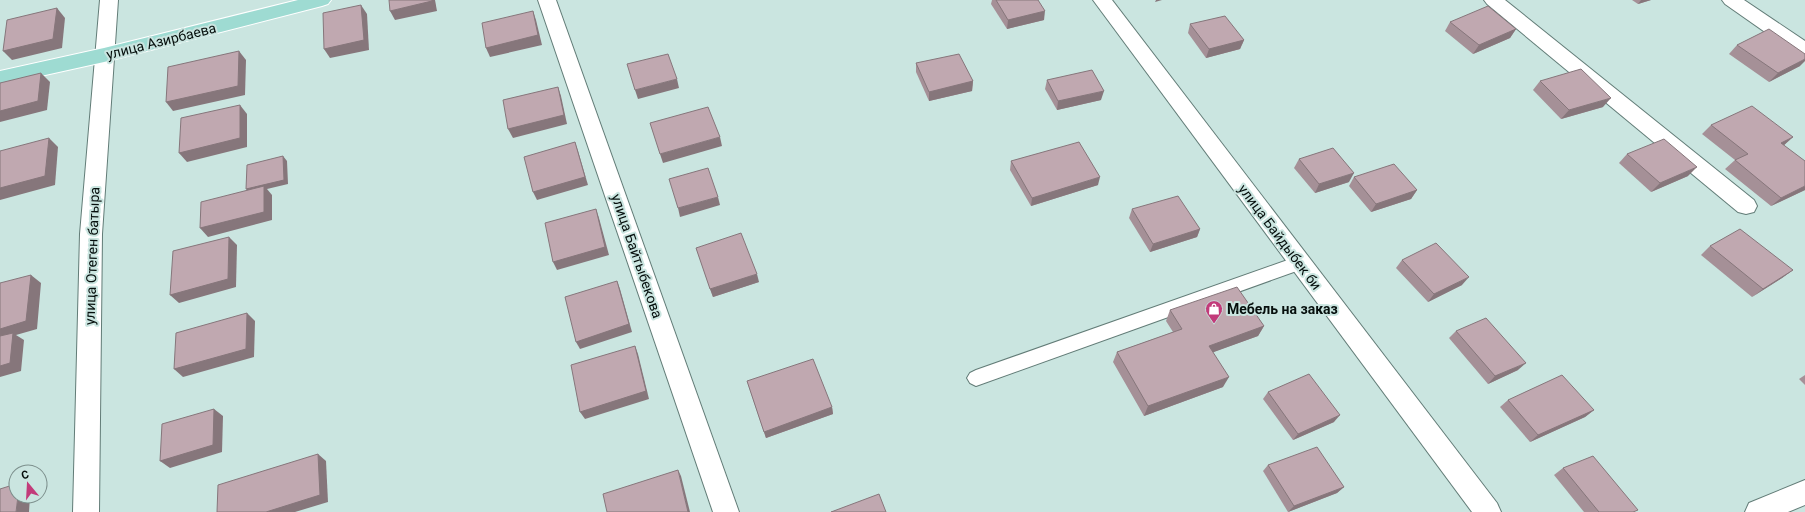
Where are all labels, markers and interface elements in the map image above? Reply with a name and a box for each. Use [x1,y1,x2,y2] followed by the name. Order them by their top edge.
[104,20,218,62] street label: улица Азирбаева
[1235,181,1325,293] street label: улица Байдыбек би
[82,187,102,325] street label: улица Отеген батыра
[608,192,666,320] street label: улица Байтыбекова
[1204,299,1224,324] shop icon: Мебель на заказ
[1227,301,1338,317] place label: Мебель на заказ
[8,464,48,504] north arrow
[20,468,30,482] text: С

